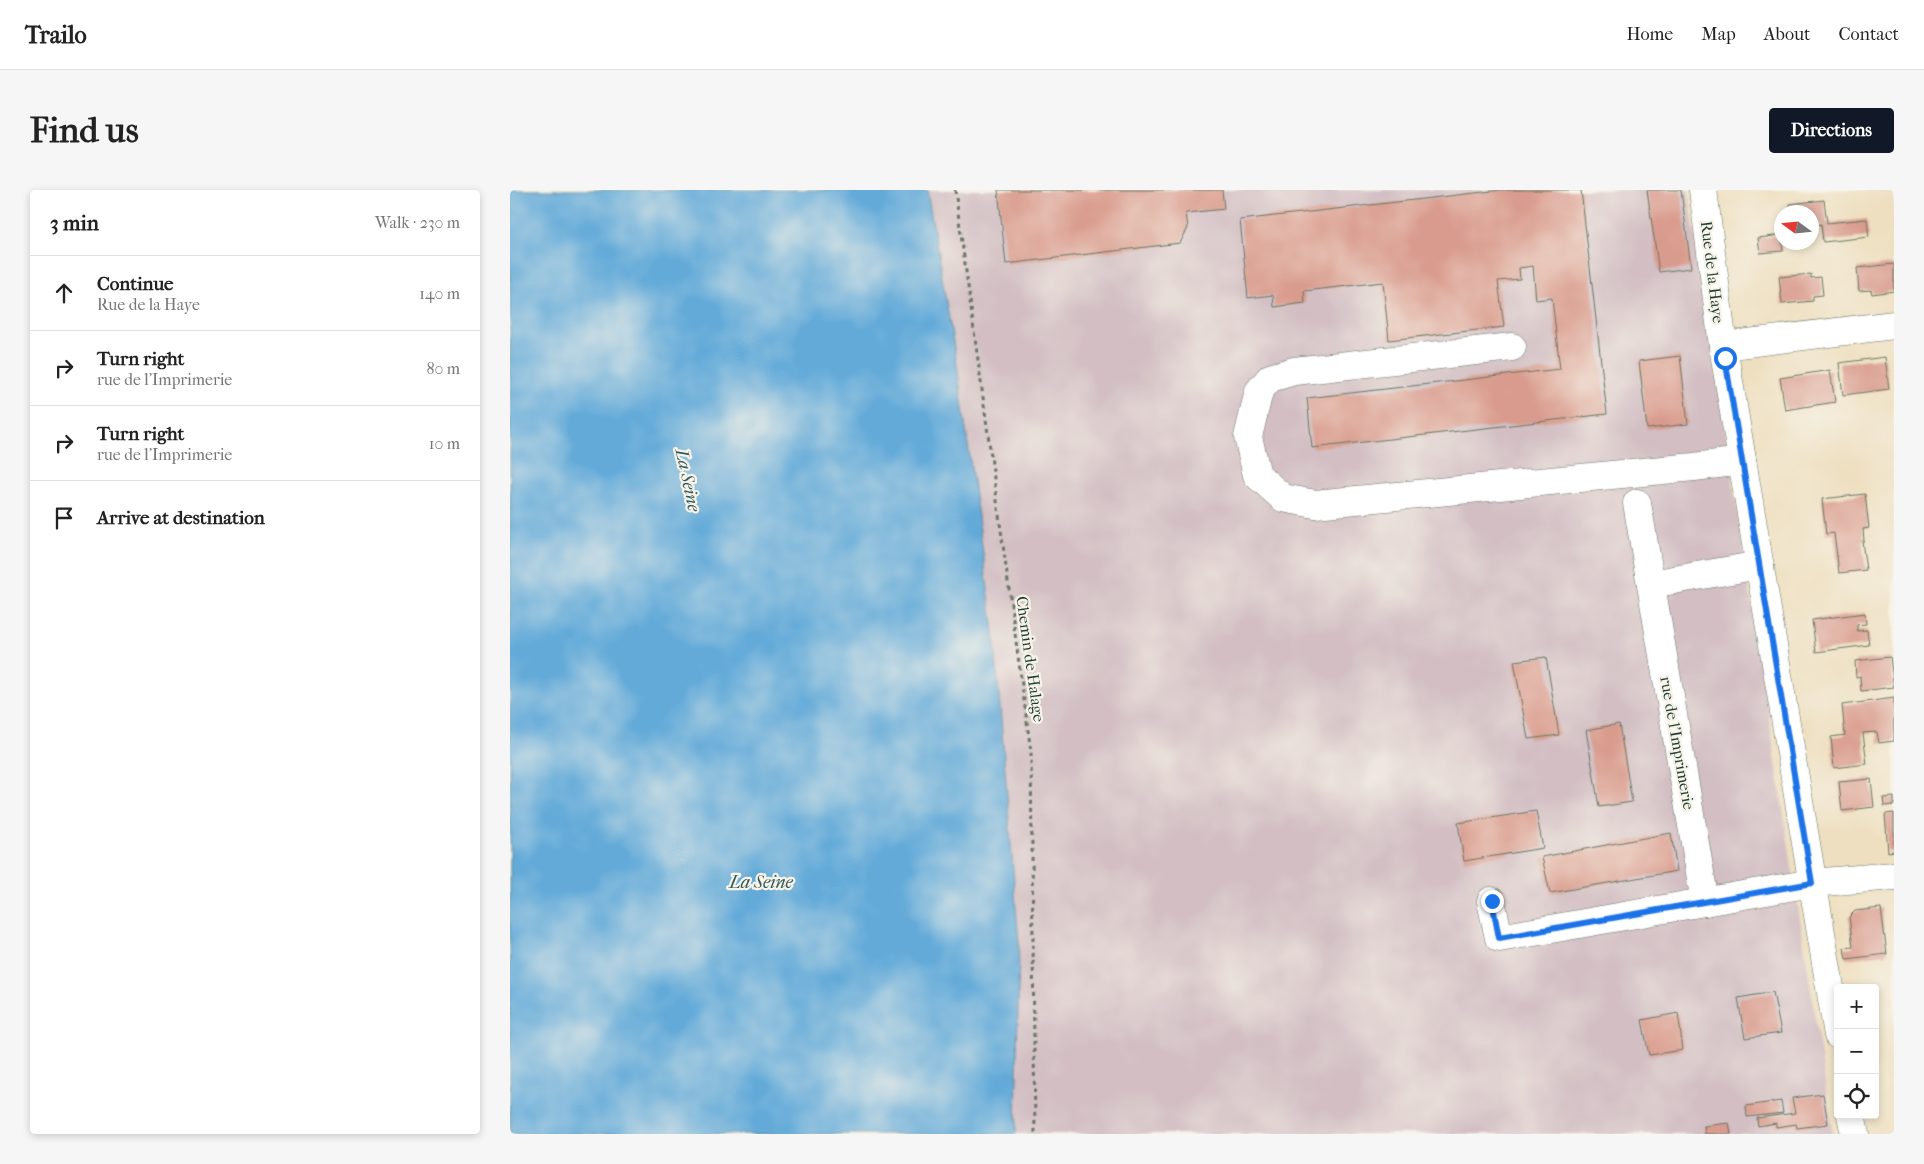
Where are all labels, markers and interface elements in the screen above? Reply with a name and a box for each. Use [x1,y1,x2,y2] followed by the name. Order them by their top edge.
[25,21,87,49] text: Trailo
[1626,24,1673,45] text: Home
[1701,24,1736,45] text: Map
[1764,24,1810,45] text: About
[1838,24,1899,45] text: Contact
[1769,108,1894,153] button: Directions
[30,110,139,151] text: Find us
[1774,205,1819,250] north arrow
[50,211,99,235] text: 3 min
[375,213,460,232] text: Walk · 230 m
[1697,220,1728,324] street label: Rue de la Haye
[97,273,173,295] text: Continue
[50,279,78,307] icon: ahead
[419,284,460,303] text: 140 m
[97,295,200,314] text: Rue de la Haye
[1714,347,1737,370] route start
[97,348,184,370] text: Turn right
[50,354,78,382] icon: right
[426,359,460,378] text: 80 m
[97,370,232,389] text: rue de l'Imprimerie
[97,423,184,445] text: Turn right
[50,429,78,457] icon: right
[429,434,460,453] text: 10 m
[97,445,232,464] text: rue de l'Imprimerie
[670,445,705,514] water label: La Seine
[50,504,78,532] icon: arrive
[97,507,265,529] text: Arrive at destination
[1012,595,1049,723] street label: Chemin de Halage
[1656,675,1699,811] street label: rue de l'Imprimerie
[727,872,793,893] water label: La Seine
[1481,890,1504,913] route end
[1834,984,1879,1119] map controls
[1834,984,1879,1029] button: +
[1834,1029,1879,1074] button: −
[1834,1074,1879,1119] button: locate

